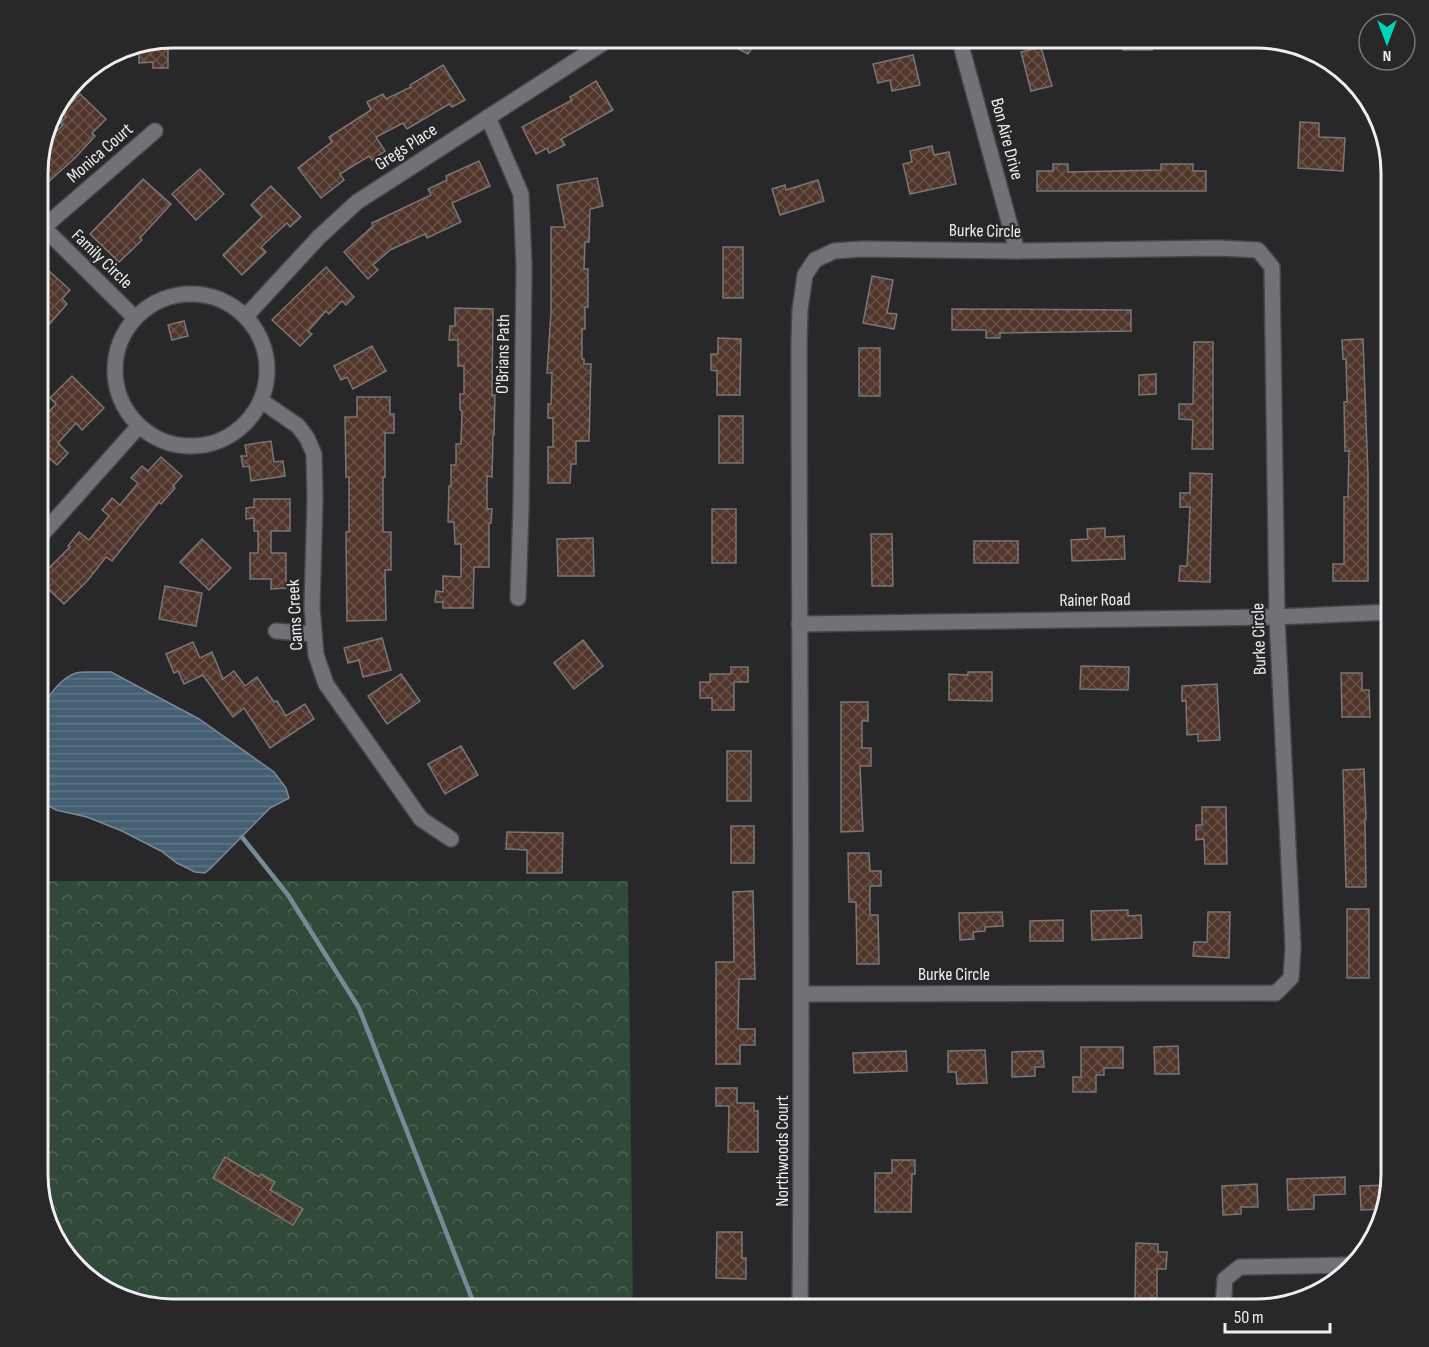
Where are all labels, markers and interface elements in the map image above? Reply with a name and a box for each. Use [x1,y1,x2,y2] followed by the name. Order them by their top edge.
[1357,12,1417,72] north arrow
[1383,46,1391,65] text: N
[986,96,1028,182] street label: Bon Aire Drive
[63,118,138,187] street label: Monica Court
[371,119,441,175] street label: Gregs Place
[949,220,1021,242] street label: Burke Circle
[67,225,137,293] street label: Family Circle
[492,314,514,394] street label: O'Brians Path
[283,579,307,651] street label: Cams Creek
[1059,589,1131,611] street label: Rainer Road
[1247,603,1271,675] street label: Burke Circle
[918,964,990,985] street label: Burke Circle
[772,1095,793,1207] street label: Northwoods Court
[1225,1296,1330,1334] scale bar
[1234,1307,1264,1328] text: 50 m

